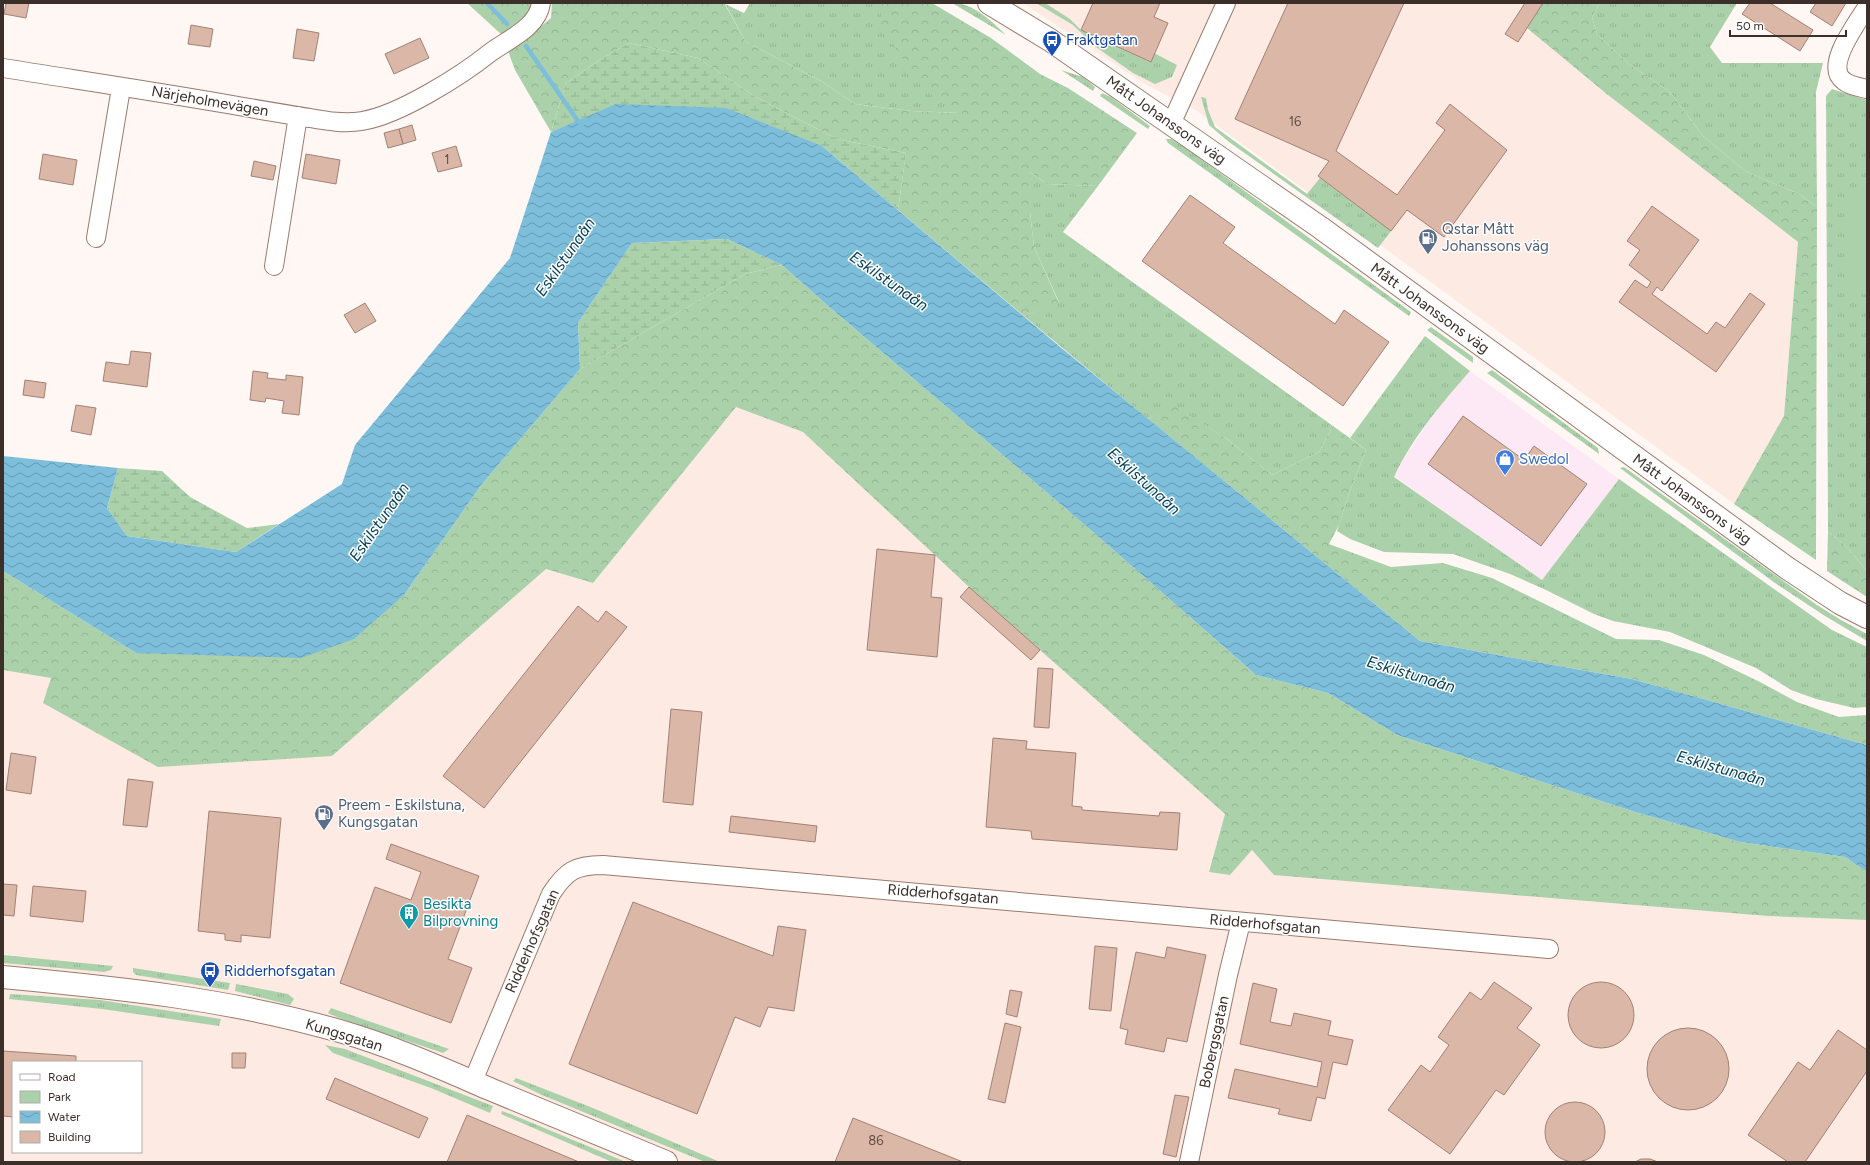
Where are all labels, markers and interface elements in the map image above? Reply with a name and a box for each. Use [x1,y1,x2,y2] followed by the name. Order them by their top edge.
[1730,12,1846,38] scale bar
[1736,19,1764,33] text: 50 m
[1041,29,1063,57] bus stop icon: Fraktgatan
[1066,31,1138,49] place label: Fraktgatan
[1103,72,1229,168] street label: Mått Johanssons väg
[150,82,270,120] street label: Närjeholmevägen
[1289,114,1301,129] house number: 16
[444,152,450,167] house number: 1
[531,214,599,300] water label: Eskilstunaån
[1442,220,1549,255] place label: Qstar Mått Johanssons väg
[1417,227,1439,255] fuel station icon: Qstar Mått Johanssons väg
[846,247,932,315] water label: Eskilstunaån
[1367,259,1493,357] street label: Mått Johanssons väg
[1104,443,1184,519] water label: Eskilstunaån
[1494,448,1516,476] shop icon: Swedol
[1519,450,1569,468] place label: Swedol
[1629,450,1755,548] street label: Mått Johanssons väg
[345,479,413,565] water label: Eskilstunaån
[1365,652,1458,696] water label: Eskilstunaån
[1674,746,1768,790] water label: Eskilstunaån
[338,796,465,831] place label: Preem - Eskilstuna, Kungsgatan
[313,803,335,831] fuel station icon: Preem - Eskilstuna, Kungsgatan
[887,880,999,908] street label: Ridderhofsgatan
[501,886,563,996] street label: Ridderhofsgatan
[423,895,498,930] place label: Besikta Bilprovning
[398,902,420,930] building icon: Besikta Bilprovning
[1209,910,1321,938] street label: Ridderhofsgatan
[199,960,221,988] bus stop icon: Ridderhofsgatan
[224,962,335,980] place label: Ridderhofsgatan
[1195,994,1233,1090] street label: Bobergsgatan
[303,1015,385,1055] street label: Kungsgatan
[12,1061,142,1153] legend
[48,1070,76,1084] text: Road
[48,1090,71,1104] text: Park
[48,1110,80,1124] text: Water
[48,1130,91,1144] text: Building
[868,1133,884,1148] house number: 86

